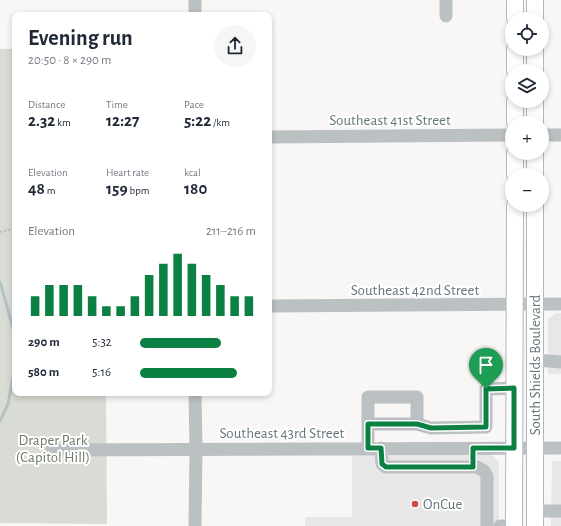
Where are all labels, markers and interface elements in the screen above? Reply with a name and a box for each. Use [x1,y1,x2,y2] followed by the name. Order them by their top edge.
[505,12,549,212] map controls
[505,12,549,56] button: locate
[214,25,256,67] button: share
[28,27,133,49] text: Evening run
[28,54,111,67] text: 20:50 · 8 × 290 m
[505,64,549,108] button: layers
[28,99,65,110] text: Distance
[106,99,128,110] text: Time
[184,99,204,110] text: Pace
[28,112,55,129] text: 2.32
[106,112,139,129] text: 12:27
[184,112,211,129] text: 5:22
[329,113,451,128] street label: Southeast 41st Street
[505,116,549,160] button: +
[55,117,71,128] text: km
[211,117,230,128] text: /km
[28,167,68,178] text: Elevation
[106,167,149,178] text: Heart rate
[184,167,201,178] text: kcal
[505,168,549,212] button: −
[28,180,45,197] text: 48
[106,180,128,197] text: 159
[184,180,207,197] text: 180
[45,185,56,196] text: m
[128,185,149,196] text: bpm
[28,225,75,238] text: Elevation
[206,225,256,238] text: 211–216 m
[351,283,479,298] street label: Southeast 42nd Street
[528,294,543,435] street label: South Shields Boulevard
[28,336,60,349] text: 290 m
[92,336,112,349] text: 5:32
[469,348,503,389] pin
[475,354,497,376] icon: arrive
[28,366,59,379] text: 580 m
[92,366,111,379] text: 5:16
[220,426,345,441] street label: Southeast 43rd Street
[16,433,90,465] park label: Draper Park (Capitol Hill)
[423,497,463,512] place label: OnCue
[410,499,420,509] marker: OnCue

